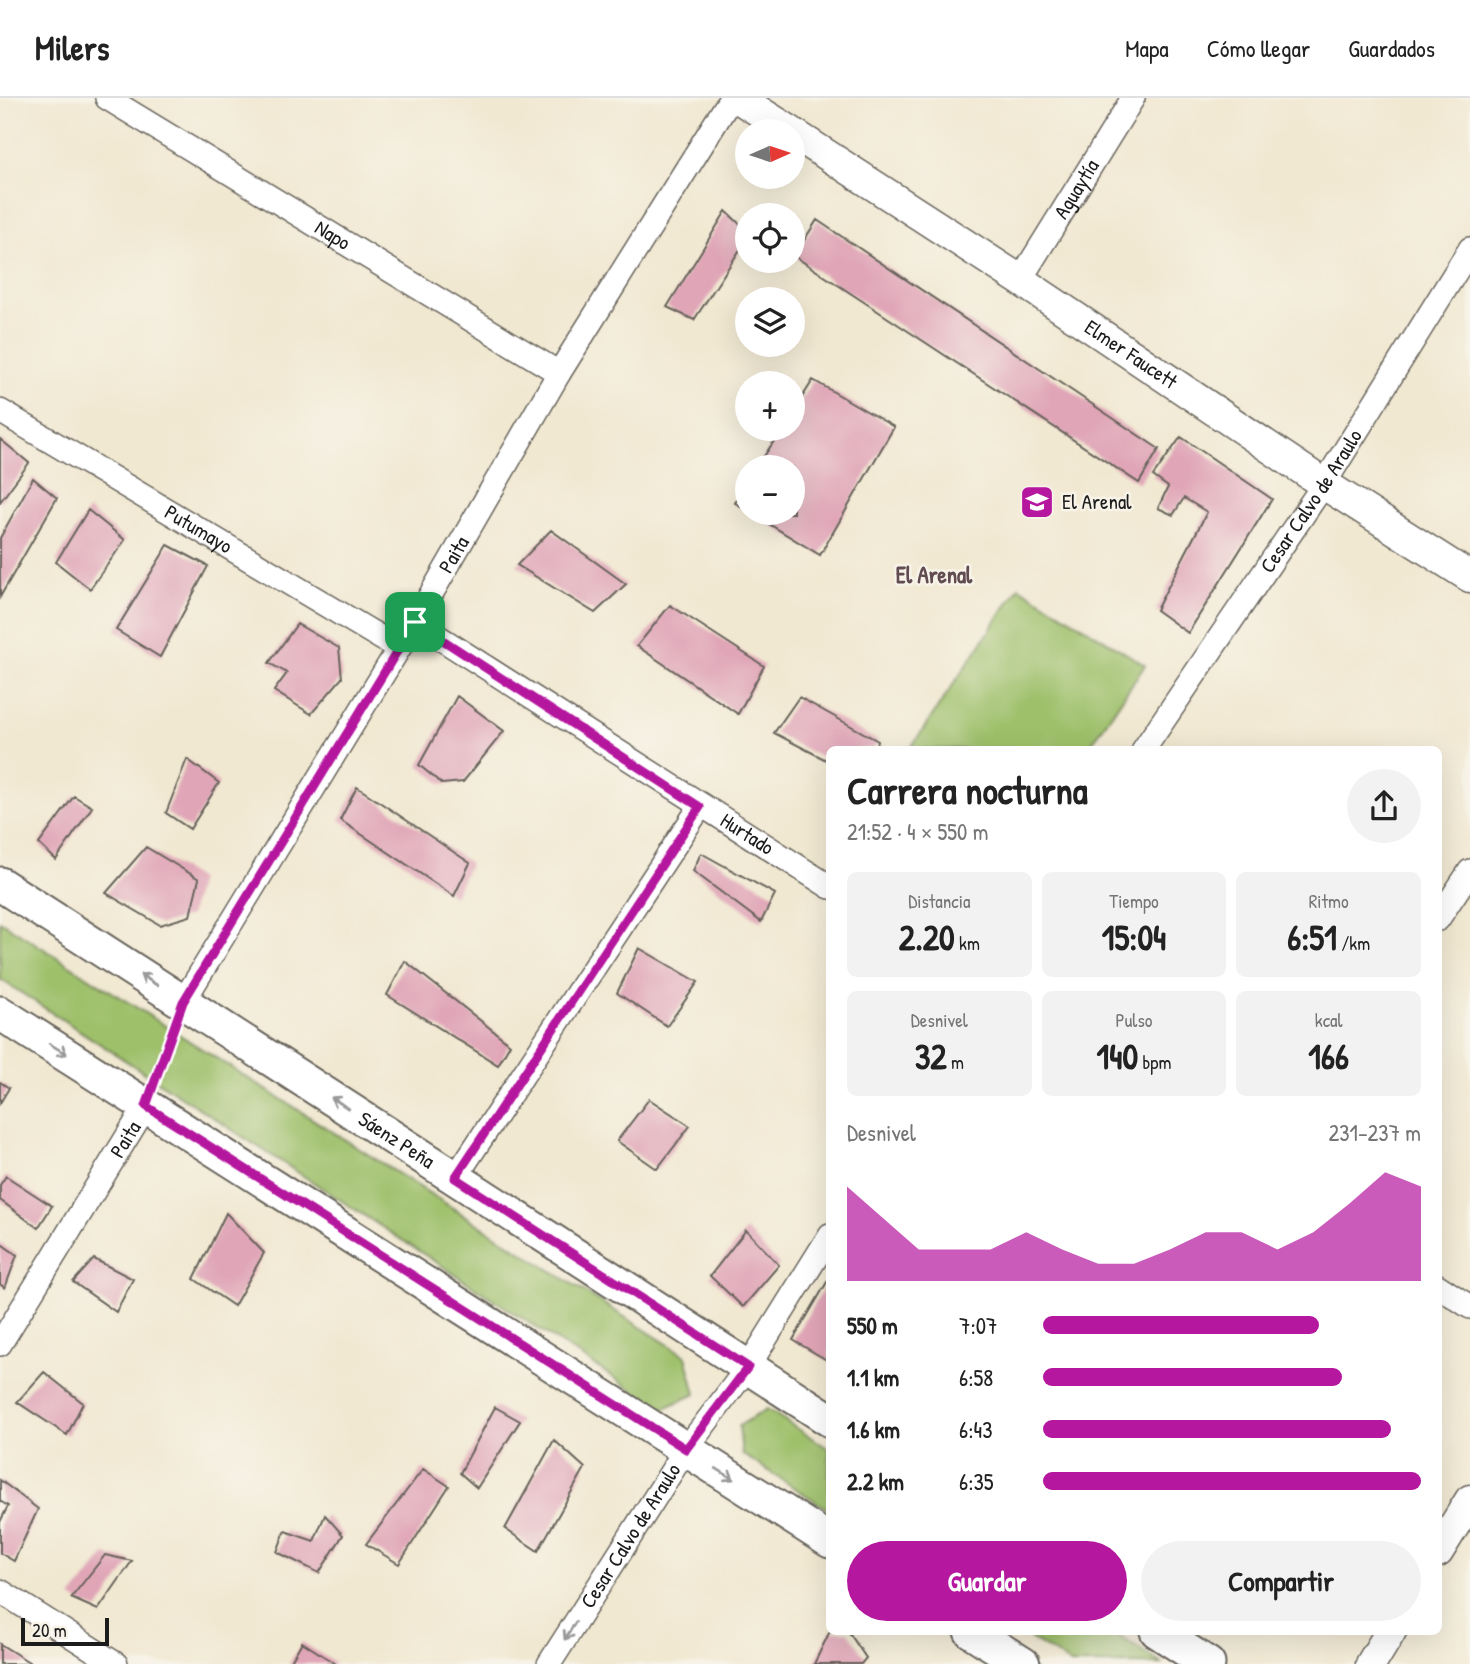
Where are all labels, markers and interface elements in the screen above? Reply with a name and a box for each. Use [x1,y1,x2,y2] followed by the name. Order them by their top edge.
[35,26,109,70] text: Milers
[1125,32,1169,64] text: Mapa
[1207,32,1310,64] text: Cómo llegar
[1348,32,1435,64] text: Guardados
[735,119,805,189] north arrow
[735,119,805,525] map controls
[1046,153,1106,224] street label: Aguaytía
[735,203,805,273] button: locate
[310,213,356,257] street label: Napo
[735,287,805,357] button: layers
[1079,312,1184,396] street label: Elmer Faucett
[735,371,805,441] button: +
[1253,423,1369,578] street label: Cesar Calvo de Araulo
[735,455,805,525] button: −
[1018,483,1056,521] school or university icon: El Arenal
[1062,487,1132,516] place label: El Arenal
[160,497,238,560] street label: Putumayo
[431,530,476,578] street label: Paita
[896,559,973,590] district label: El Arenal
[385,592,445,652] pin
[396,603,434,641] icon: arrive
[847,764,1088,816] text: Carrera nocturna
[1347,769,1421,843] button: share
[715,806,780,862] street label: Hurtado
[847,816,988,847] text: 21:52 · 4 × 550 m
[908,888,970,914] text: Distancia
[1109,888,1159,914] text: Tiempo
[1309,888,1349,914] text: Ritmo
[899,914,955,961] text: 2.20
[1102,914,1166,961] text: 15:04
[1287,914,1337,961] text: 6:51
[955,930,980,956] text: km
[1337,930,1370,956] text: /km
[140,973,159,987] one-way arrow
[911,1007,968,1033] text: Desnivel
[1116,1007,1152,1033] text: Pulso
[1315,1007,1343,1033] text: kcal
[915,1033,947,1080] text: 32
[1097,1033,1138,1080] text: 140
[1308,1033,1349,1080] text: 166
[47,1043,67,1057] one-way arrow
[947,1049,964,1075] text: m
[1138,1049,1171,1075] text: bpm
[331,1096,350,1111] one-way arrow
[353,1104,441,1175] street label: Sáenz Peña
[103,1115,148,1163] street label: Paita
[847,1117,916,1148] text: Desnivel
[1329,1117,1421,1148] text: 231–237 m
[847,1310,898,1341] text: 550 m
[959,1310,997,1341] text: 7:07
[847,1362,899,1393] text: 1.1 km
[959,1362,993,1393] text: 6:58
[847,1414,900,1445] text: 1.6 km
[959,1414,992,1445] text: 6:43
[573,1457,687,1614] street label: Cesar Calvo de Araulo
[847,1466,904,1497] text: 2.2 km
[959,1466,994,1497] text: 6:35
[714,1468,734,1482] one-way arrow
[847,1541,1127,1621] button: Guardar
[1141,1541,1421,1621] button: Compartir
[21,1615,108,1647] scale bar
[32,1617,67,1643] text: 20 m
[563,1621,578,1640] one-way arrow

